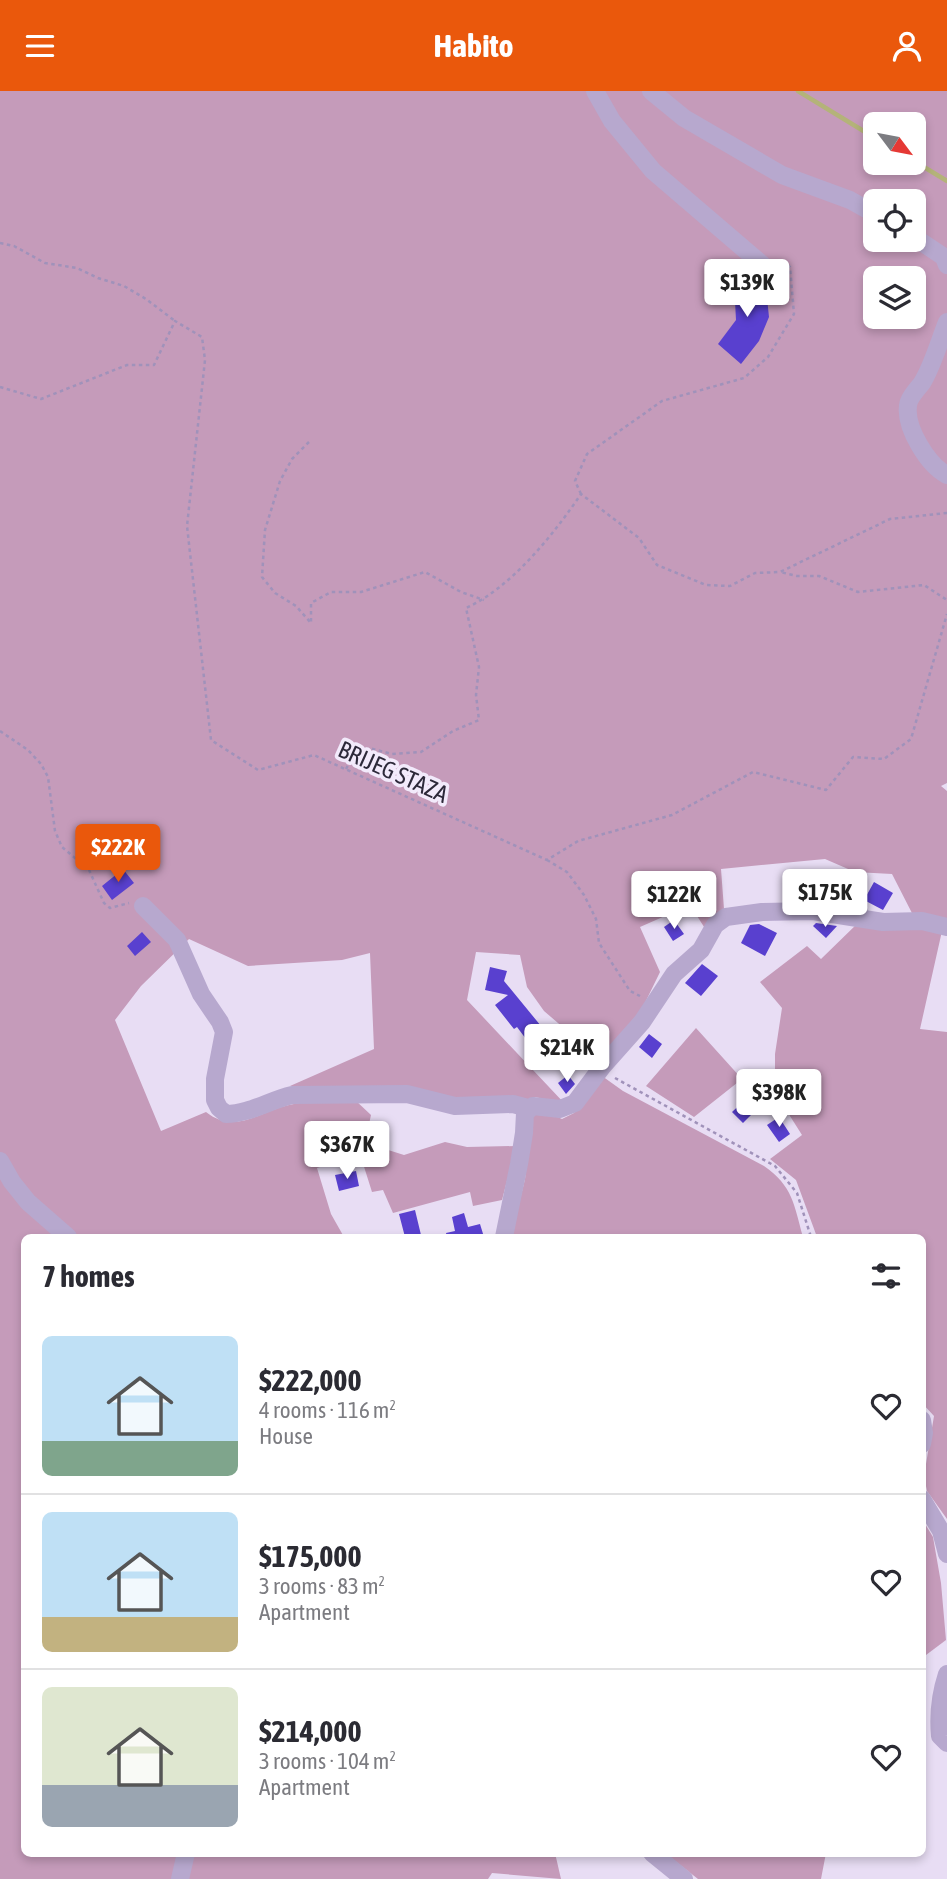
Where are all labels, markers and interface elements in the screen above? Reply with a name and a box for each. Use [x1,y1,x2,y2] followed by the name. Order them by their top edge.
[21,27,59,65] icon: menu
[434,27,513,64] text: Habito
[888,27,926,65] icon: person
[863,112,926,175] north arrow
[863,112,926,329] map controls
[863,189,926,252] button: locate
[698,259,796,319] pin: $139K
[863,266,926,329] button: layers
[720,269,774,295] text: $139K
[334,735,453,808] street label: BRIJEG STAZA
[69,825,167,884] pin: $222K
[91,834,145,860] text: $222K
[776,869,874,929] pin: $175K
[625,871,723,931] pin: $122K
[798,879,852,905] text: $175K
[647,881,701,907] text: $122K
[518,1025,616,1084] pin: $214K
[540,1034,594,1060] text: $214K
[730,1069,828,1129] pin: $398K
[752,1079,806,1105] text: $398K
[298,1121,396,1181] pin: $367K
[320,1131,374,1157] text: $367K
[867,1257,905,1295] icon: filters
[42,1259,135,1293] text: 7 homes
[259,1363,362,1397] text: $222,000
[98,1364,182,1448] icon: home
[867,1387,905,1425] icon: heart
[259,1397,396,1423] text: 4 rooms · 116 m²
[259,1423,313,1449] text: House
[259,1539,362,1573] text: $175,000
[98,1540,182,1624] icon: home
[867,1563,905,1601] icon: heart
[259,1573,385,1599] text: 3 rooms · 83 m²
[259,1599,350,1625] text: Apartment
[259,1714,362,1748] text: $214,000
[98,1715,182,1799] icon: home
[867,1738,905,1776] icon: heart
[259,1748,396,1774] text: 3 rooms · 104 m²
[259,1774,350,1800] text: Apartment

